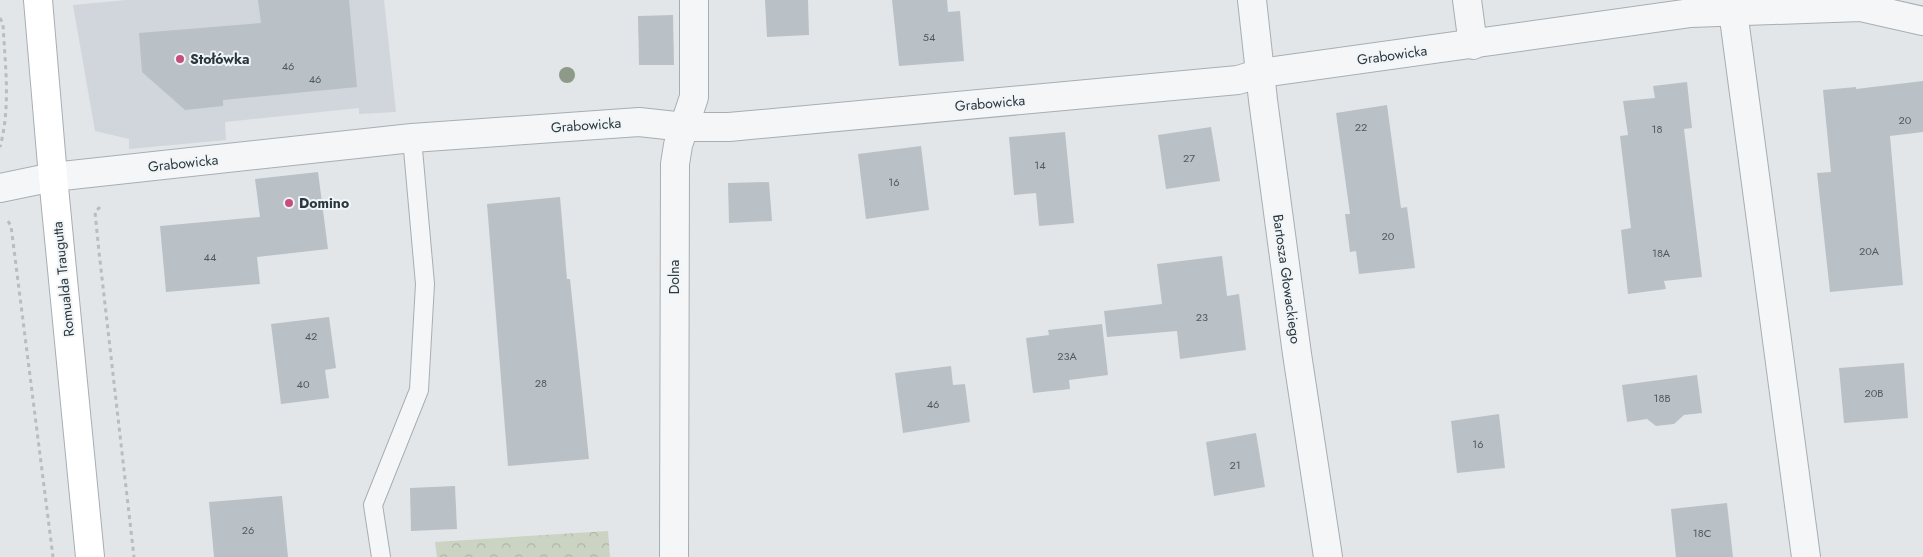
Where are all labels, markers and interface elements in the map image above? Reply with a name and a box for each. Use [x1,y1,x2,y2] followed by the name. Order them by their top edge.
[923,29,936,45] house number: 54
[1356,40,1428,70] street label: Grabowicka
[190,49,250,69] place label: Stołówka
[174,53,186,65] marker: Stołówka
[282,58,294,74] house number: 46
[309,71,321,87] house number: 46
[954,90,1026,116] street label: Grabowicka
[1899,112,1912,128] house number: 20
[550,113,622,137] street label: Grabowicka
[1355,119,1367,135] house number: 22
[1652,121,1662,137] house number: 18
[147,149,219,177] street label: Grabowicka
[1183,150,1195,166] house number: 27
[1034,157,1046,173] house number: 14
[888,174,900,190] house number: 16
[299,193,349,213] place label: Domino
[283,197,295,209] marker: Domino
[1268,213,1306,345] street label: Bartosza Głowackiego
[47,220,79,338] street label: Romualda Traugutta
[1382,228,1395,244] house number: 20
[1859,243,1880,259] house number: 20A
[1652,245,1671,261] house number: 18A
[204,249,217,265] house number: 44
[664,260,684,294] street label: Dolna
[1196,309,1208,325] house number: 23
[305,328,317,344] house number: 42
[1057,348,1077,364] house number: 23A
[535,375,547,391] house number: 28
[296,376,310,392] house number: 40
[1865,385,1884,401] house number: 20B
[1653,390,1671,406] house number: 18B
[927,396,939,412] house number: 46
[1472,436,1484,452] house number: 16
[1229,457,1241,473] house number: 21
[242,522,254,538] house number: 26
[1693,525,1711,541] house number: 18C

